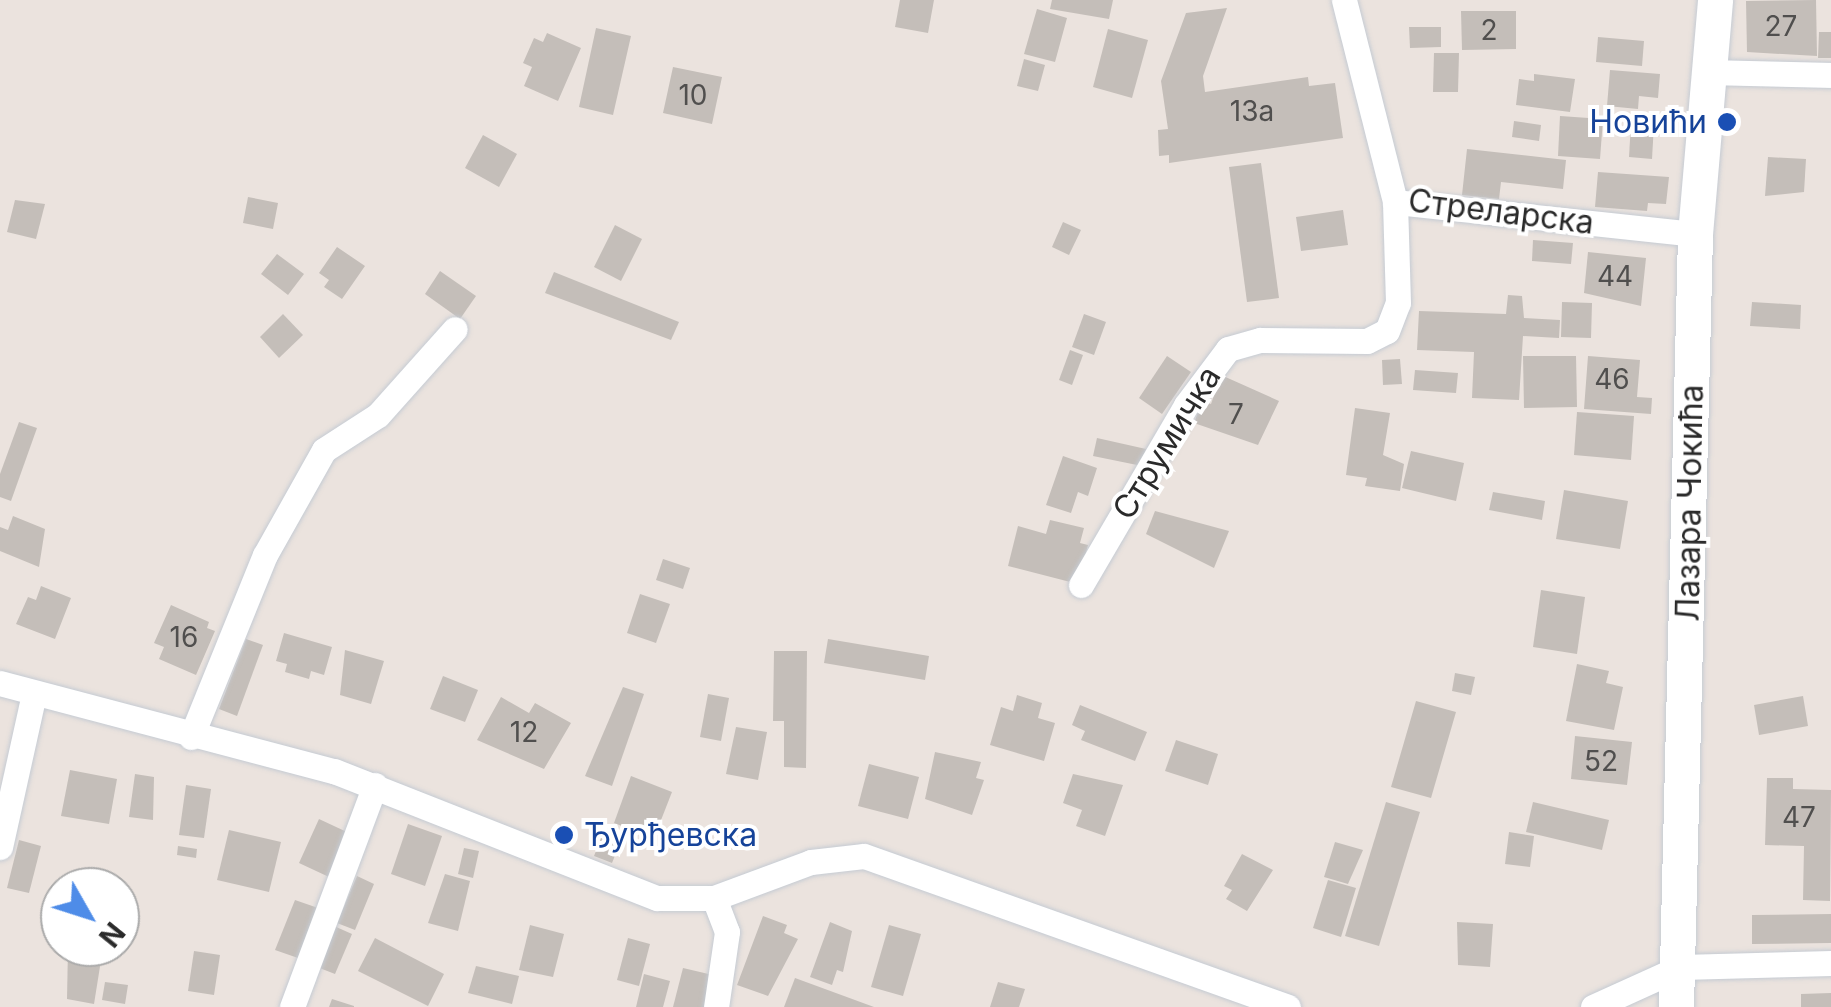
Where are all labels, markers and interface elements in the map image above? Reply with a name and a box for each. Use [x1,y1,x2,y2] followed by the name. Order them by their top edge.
[1765,9,1797,43] house number: 27
[1480,13,1498,47] house number: 2
[678,78,708,112] house number: 10
[1230,94,1274,128] house number: 13a
[1589,103,1707,141] place label: Новићи
[1716,111,1738,133] marker: Новићи
[1406,182,1596,242] street label: Стреларска
[1597,259,1633,293] house number: 44
[1105,359,1229,527] street label: Струмичка
[1594,362,1630,396] house number: 46
[1669,384,1711,622] street label: Лазара Чокића
[1228,397,1244,431] house number: 7
[170,620,198,654] house number: 16
[510,715,538,749] house number: 12
[1584,744,1618,778] house number: 52
[1782,800,1816,834] house number: 47
[584,816,757,854] place label: Ђурђевска
[553,824,575,846] marker: Ђурђевска
[40,867,140,967] north arrow
[92,916,132,954] text: N

